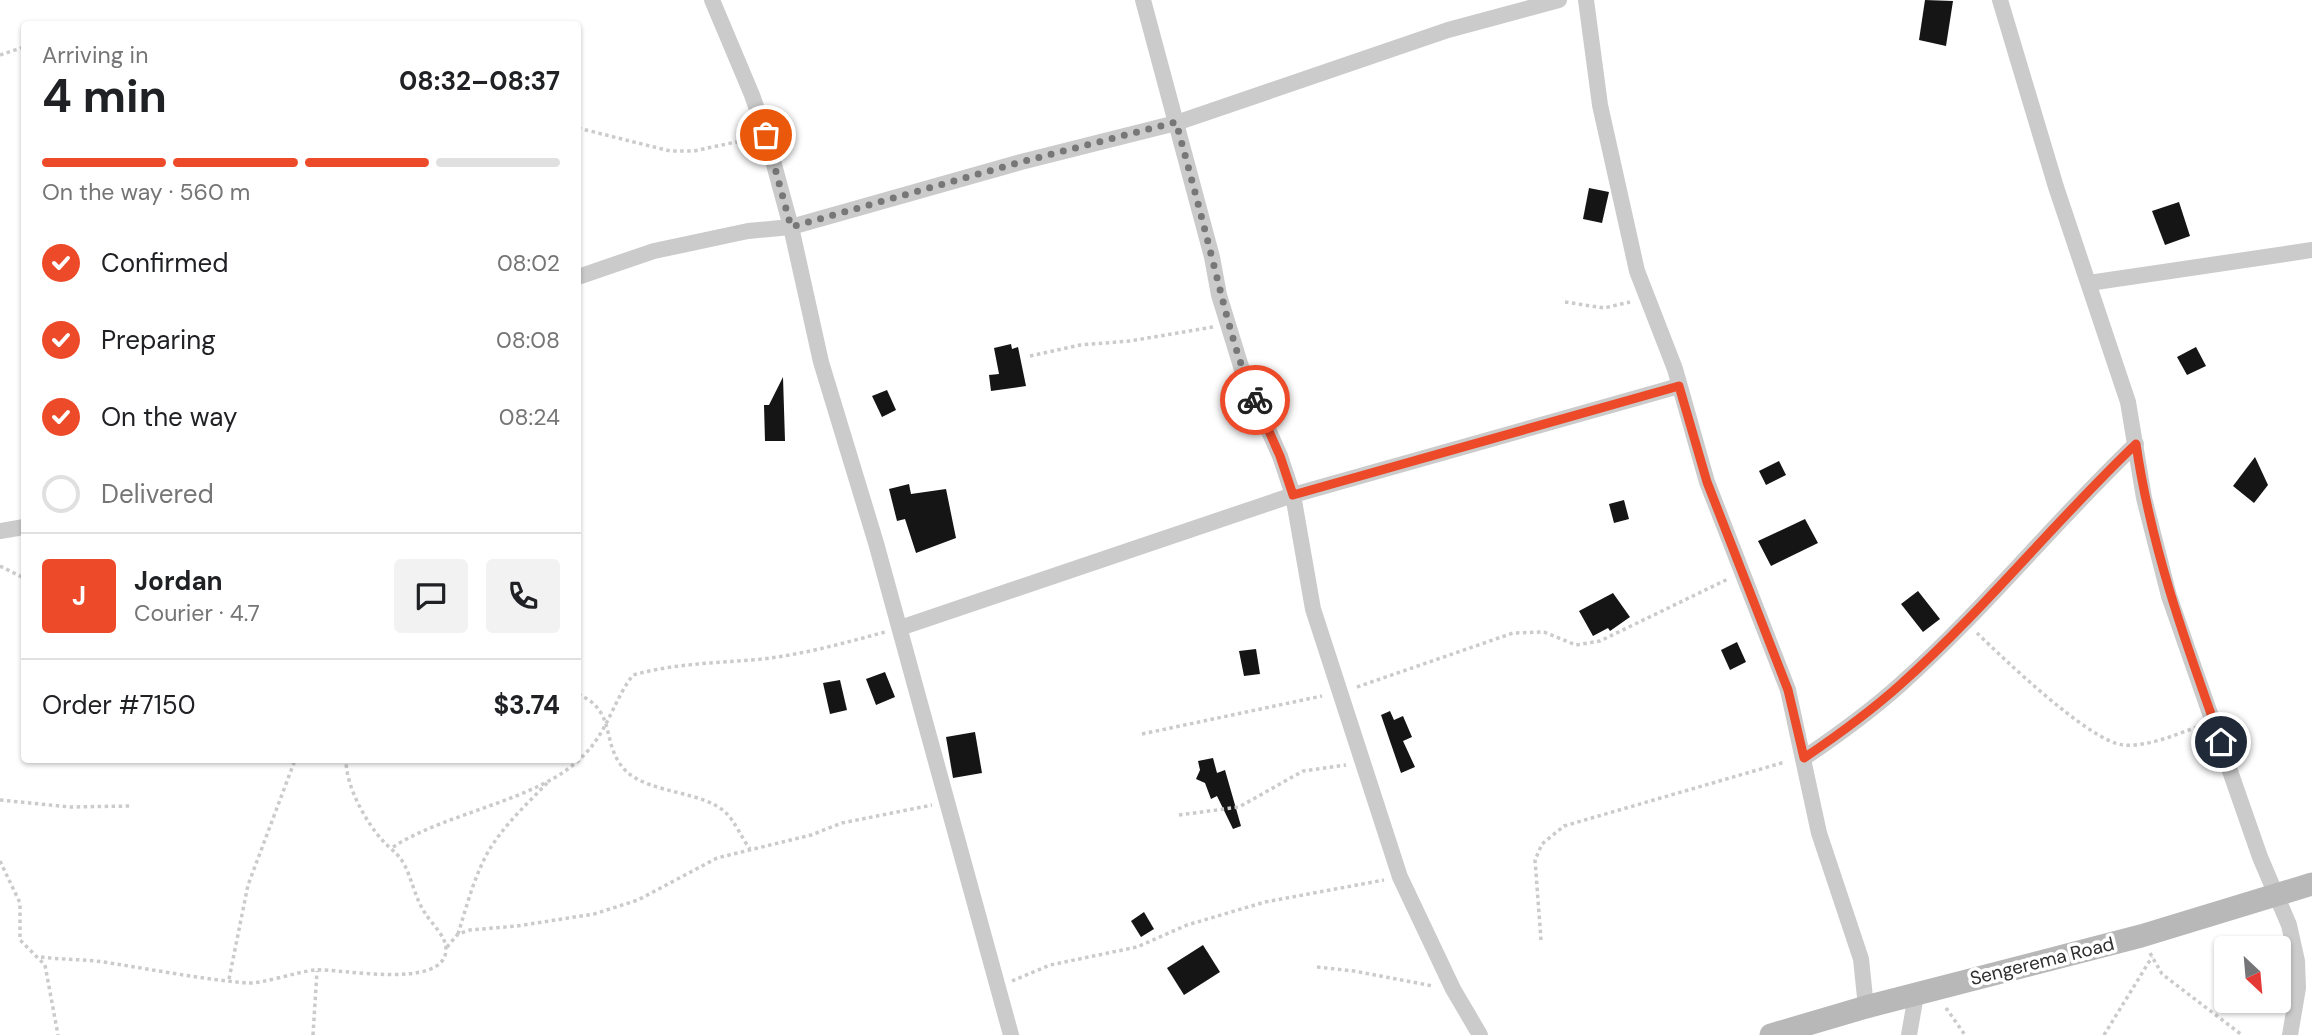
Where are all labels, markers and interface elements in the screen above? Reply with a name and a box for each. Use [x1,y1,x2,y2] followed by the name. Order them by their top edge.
[42,40,148,70] text: Arriving in
[399,64,560,98] text: 08:32–08:37
[42,66,167,126] text: 4 min
[736,105,796,165] pin
[747,116,785,154] icon: bag
[42,177,250,207] text: On the way · 560 m
[42,244,80,282] icon: check
[101,246,228,280] text: Confirmed
[497,248,560,278] text: 08:02
[42,321,80,359] icon: check
[101,323,216,357] text: Preparing
[496,325,560,355] text: 08:08
[1220,365,1290,435] courier
[1236,381,1274,419] icon: bike
[42,398,80,436] icon: check
[101,400,237,434] text: On the way
[499,402,560,432] text: 08:24
[101,477,214,511] text: Delivered
[394,559,468,633] button: chat
[486,559,560,633] button: phone
[134,564,223,598] text: Jordan
[72,579,86,613] text: J
[134,598,260,628] text: Courier · 4.7
[42,688,196,722] text: Order #7150
[493,688,560,722] text: $3.74
[2191,712,2251,772] pin
[2202,723,2240,761] icon: home
[1967,931,2117,991] street label: Sengerema Road
[2214,936,2291,1013] north arrow
[2214,936,2291,1013] map controls

